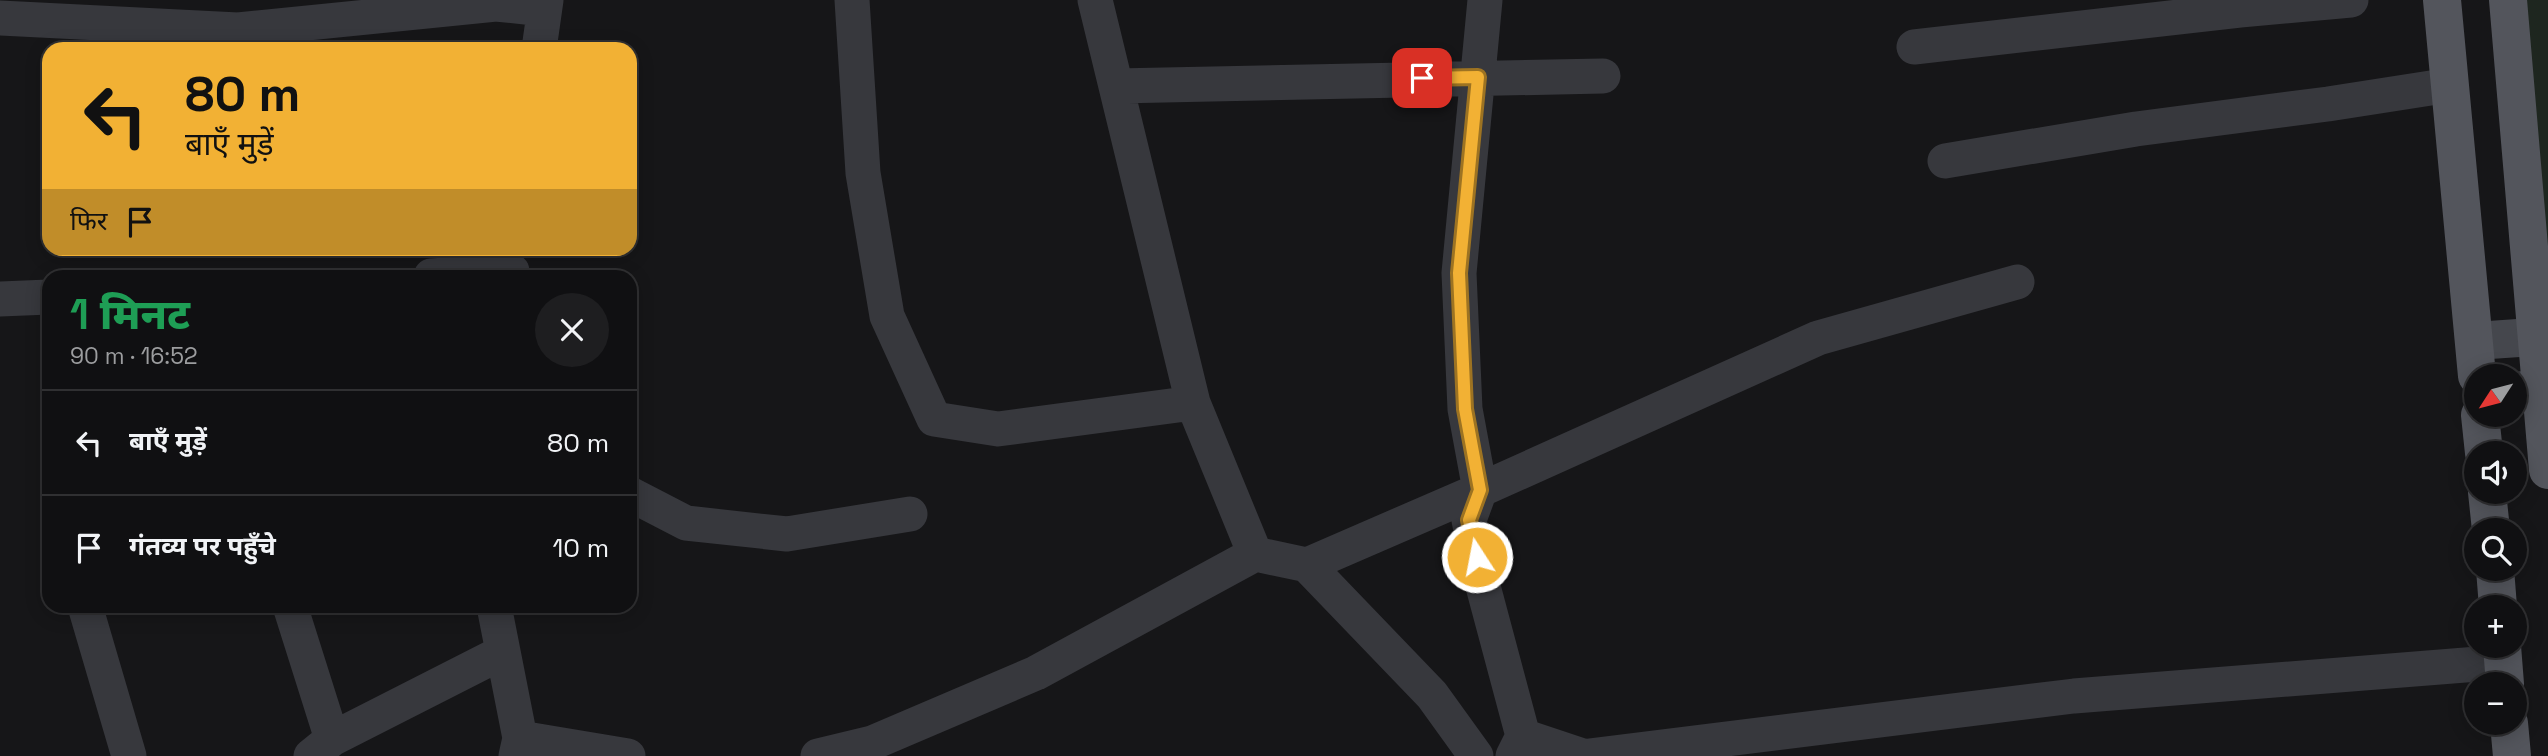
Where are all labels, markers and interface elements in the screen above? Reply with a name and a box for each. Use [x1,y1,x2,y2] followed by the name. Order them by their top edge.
[1392,48,1452,108] pin
[1403,59,1441,97] icon: arrive
[185,63,300,125] text: 80 m
[70,70,161,161] icon: left
[185,124,274,164] text: बाएँ मुड़ें
[121,203,159,241] icon: arrive
[70,204,107,238] text: फिर
[70,288,190,341] text: 1 मिनट
[535,293,609,367] button: close
[70,341,198,371] text: 90 m · 16:52
[2464,364,2527,427] north arrow
[2464,364,2527,735] map controls
[70,424,108,462] icon: left
[129,424,207,458] text: बाएँ मुड़ें
[547,426,609,460] text: 80 m
[2464,441,2527,504] button: sound
[2464,518,2527,581] button: search
[1440,520,1514,594] position arrow
[70,529,108,567] icon: arrive
[129,529,276,563] text: गंतव्य पर पहुँचे
[552,531,609,565] text: 10 m
[2464,595,2527,658] button: +
[2464,672,2527,735] button: −

